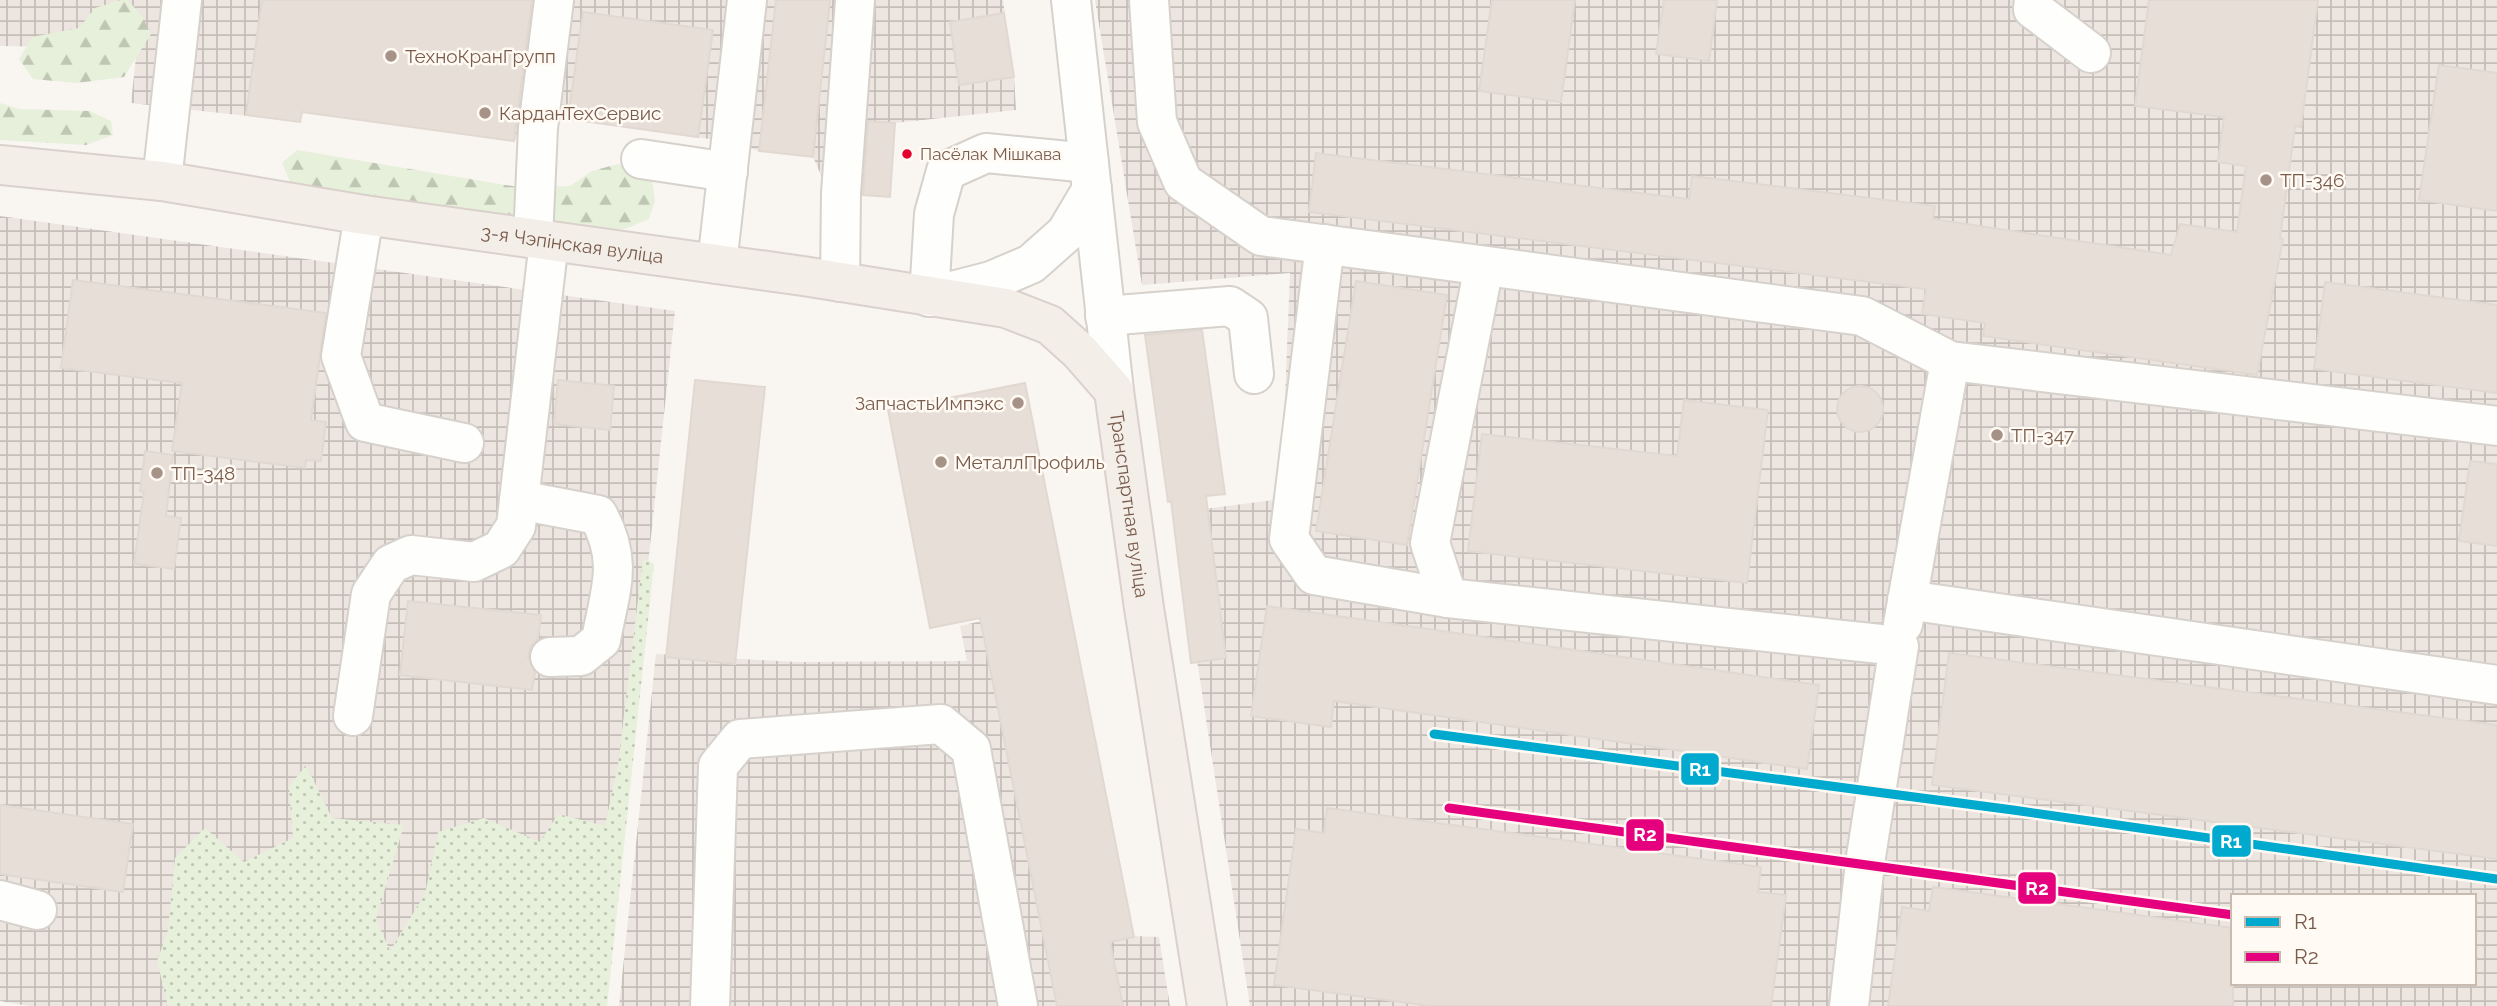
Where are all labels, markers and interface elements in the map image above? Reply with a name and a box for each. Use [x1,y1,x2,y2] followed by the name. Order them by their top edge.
[405,45,556,67] place label: ТехноКранГрупп
[383,48,399,64] marker: ТехноКранГрупп
[499,102,661,124] place label: КарданТехСервис
[477,105,493,121] marker: КарданТехСервис
[920,144,1061,164] place label: Пасёлак Мішкава
[900,147,914,161] marker: Пасёлак Мішкава
[2280,169,2344,191] place label: ТП-346
[2258,172,2274,188] marker: ТП-346
[480,220,665,268] street label: 3-я Чэпінская вуліца
[855,392,1004,414] place label: ЗапчастьИмпэкс
[1010,395,1026,411] marker: ЗапчастьИмпэкс
[1106,409,1153,599] street label: Транспартная вуліца
[2011,424,2074,446] place label: ТП-347
[1989,427,2005,443] marker: ТП-347
[955,451,1105,473] place label: МеталлПрофиль
[933,454,949,470] marker: МеталлПрофиль
[171,462,235,484] place label: ТП-348
[149,465,165,481] marker: ТП-348
[1680,752,1720,786] line badge: R1
[1689,758,1711,780] text: R1
[1625,818,1665,852] line badge: R2
[1633,823,1657,845] text: R2
[2211,824,2252,858] line badge: R1
[2220,830,2242,852] text: R1
[2017,871,2057,905] line badge: R2
[2025,877,2049,899] text: R2
[2231,894,2476,985] legend
[2294,909,2317,934] text: R1
[2294,944,2319,969] text: R2

